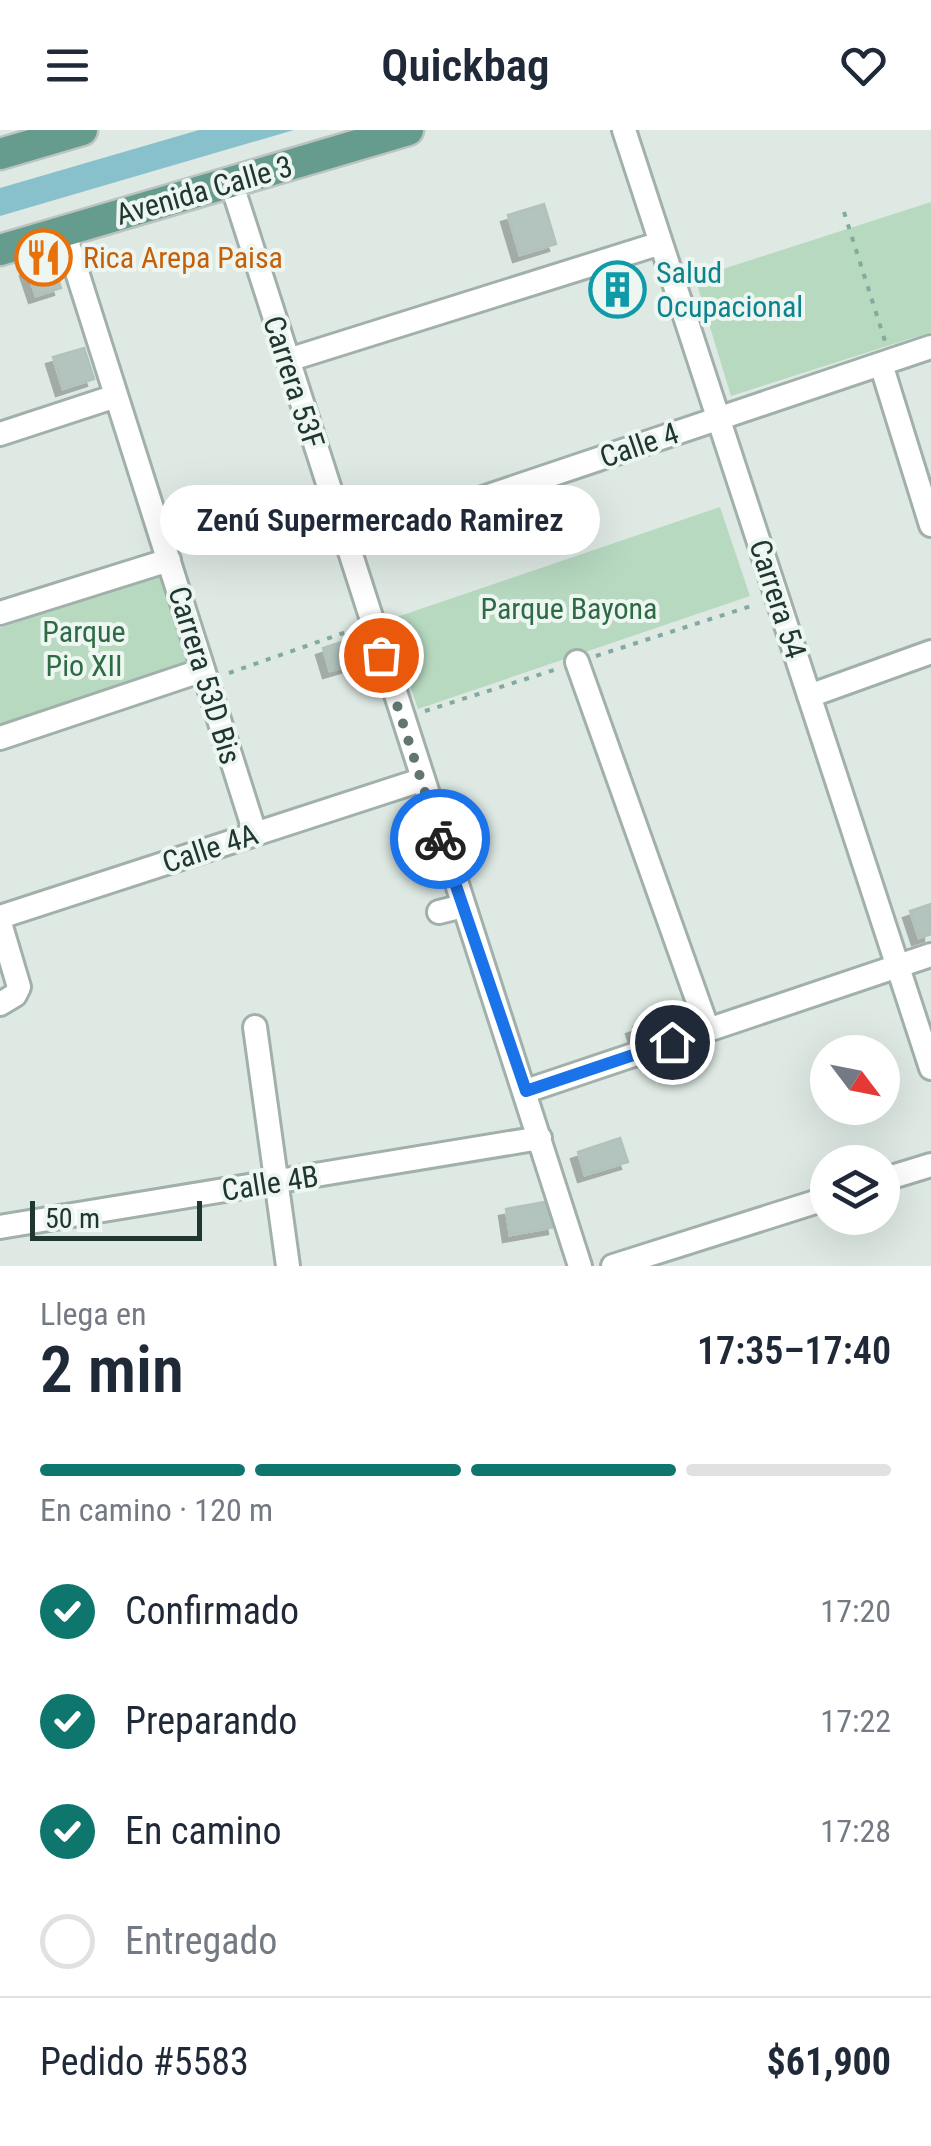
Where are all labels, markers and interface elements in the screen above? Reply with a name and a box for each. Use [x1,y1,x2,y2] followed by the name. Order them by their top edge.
[40,38,95,93] icon: menu
[836,38,891,93] icon: heart
[381,39,550,92] text: Quickbag
[112,148,296,232] street label: Avenida Calle 3
[14,227,74,287] restaurant icon: Rica Arepa Paisa
[83,240,283,275] place label: Rica Arepa Paisa
[656,255,803,324] place label: Salud Ocupacional
[587,259,647,319] building icon: Salud Ocupacional
[256,311,332,453] street label: Carrera 53F
[595,415,683,475] street label: Calle 4
[161,485,601,555] callout: Zenú Supermercado Ramirez
[196,501,564,539] text: Zenú Supermercado Ramirez
[742,535,814,663] street label: Carrera 54
[161,582,249,768] street label: Carrera 53D Bis
[481,591,657,626] park label: Parque Bayona
[339,613,424,698] pin
[42,614,126,683] park label: Parque Pio XII
[354,628,409,683] icon: bag
[390,789,490,889] courier
[413,812,468,867] icon: bike
[158,816,262,880] street label: Calle 4A
[630,1000,715,1085] pin
[645,1015,700,1070] icon: home
[810,1035,900,1125] north arrow
[810,1035,900,1235] map controls
[810,1145,900,1235] button: layers
[219,1158,321,1208] street label: Calle 4B
[30,1196,202,1240] scale bar
[45,1202,100,1235] text: 50 m
[40,1295,147,1333] text: Llega en
[697,1329,891,1373] text: 17:35–17:40
[40,1332,184,1408] text: 2 min
[40,1491,273,1529] text: En camino · 120 m
[40,1584,95,1639] icon: check
[125,1589,299,1633] text: Confirmado
[820,1592,891,1630] text: 17:20
[40,1694,95,1749] icon: check
[125,1699,297,1743] text: Preparando
[820,1702,891,1740] text: 17:22
[40,1804,95,1859] icon: check
[125,1809,282,1853] text: En camino
[820,1812,891,1850] text: 17:28
[125,1919,277,1963] text: Entregado
[40,2040,249,2084] text: Pedido #5583
[766,2040,891,2084] text: $61,900

